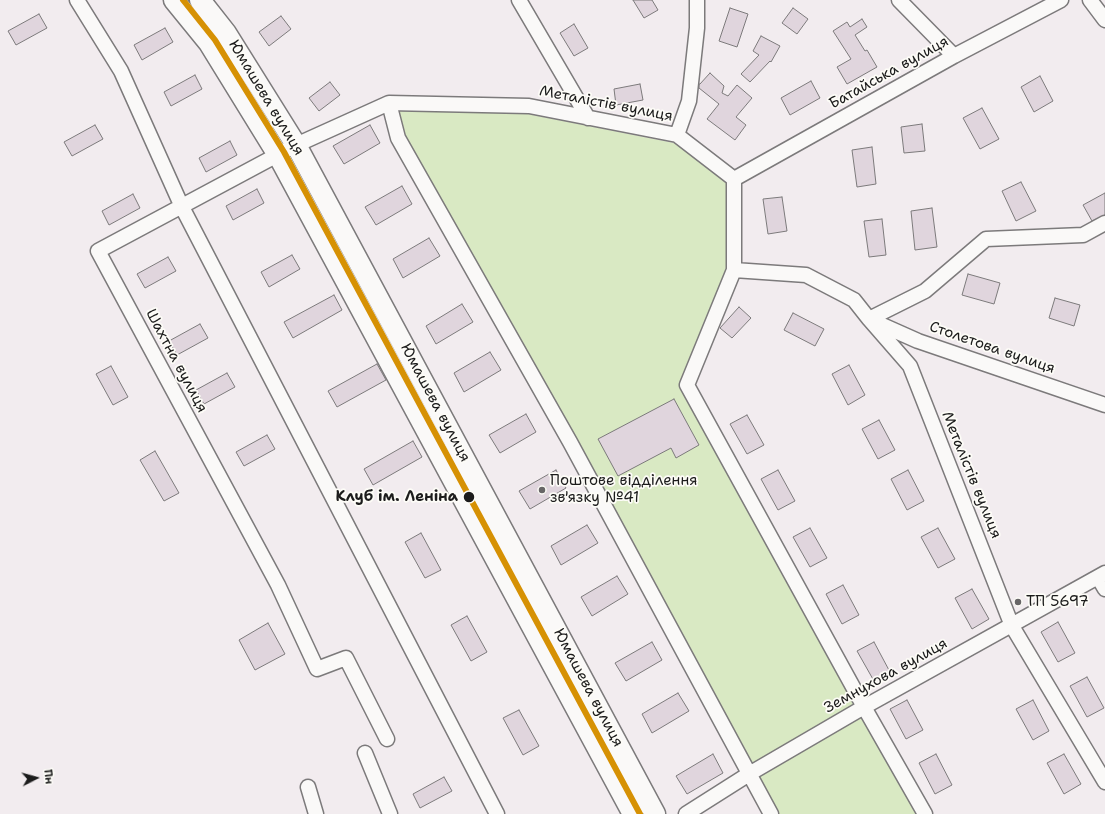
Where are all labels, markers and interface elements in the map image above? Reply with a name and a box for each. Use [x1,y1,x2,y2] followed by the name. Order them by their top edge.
[826,33,952,113] street label: Батайська вулиця
[224,37,308,159] street label: Юмашева вулиця
[538,82,674,126] street label: Металістів вулиця
[141,306,211,416] street label: Шахтна вулиця
[927,318,1057,378] street label: Столетова вулиця
[396,341,474,465] street label: Юмашева вулиця
[937,409,1005,541] street label: Металістів вулиця
[550,472,697,507] place label: Поштове відділення зв'язку №41
[537,485,547,495] marker: Поштове відділення зв'язку №41
[336,488,458,506] place label: Клуб ім. Леніна
[462,490,476,504] marker: Клуб ім. Леніна
[1026,593,1089,611] place label: ТП 5697
[1013,597,1023,607] marker: ТП 5697
[549,626,627,750] street label: Юмашева вулиця
[821,635,951,717] street label: Земнухова вулиця
[16,758,56,798] north arrow
[40,769,57,785] text: Пн

